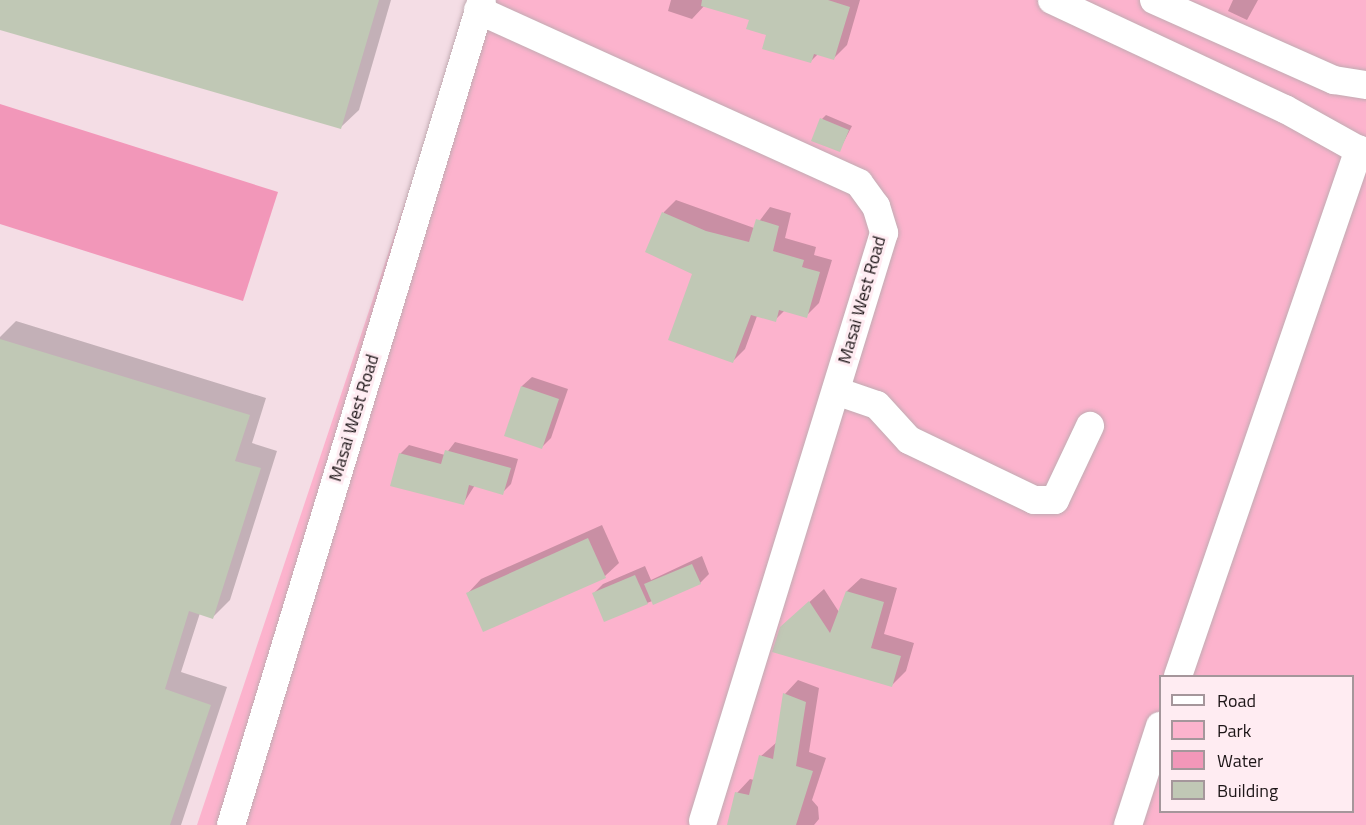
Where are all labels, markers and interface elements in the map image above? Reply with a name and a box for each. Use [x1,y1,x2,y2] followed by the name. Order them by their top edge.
[833,234,891,366] street label: Masai West Road
[324,352,384,484] street label: Masai West Road
[1159,675,1354,813] legend
[1217,687,1256,714] text: Road
[1217,717,1251,744] text: Park
[1217,747,1263,774] text: Water
[1217,777,1278,804] text: Building

